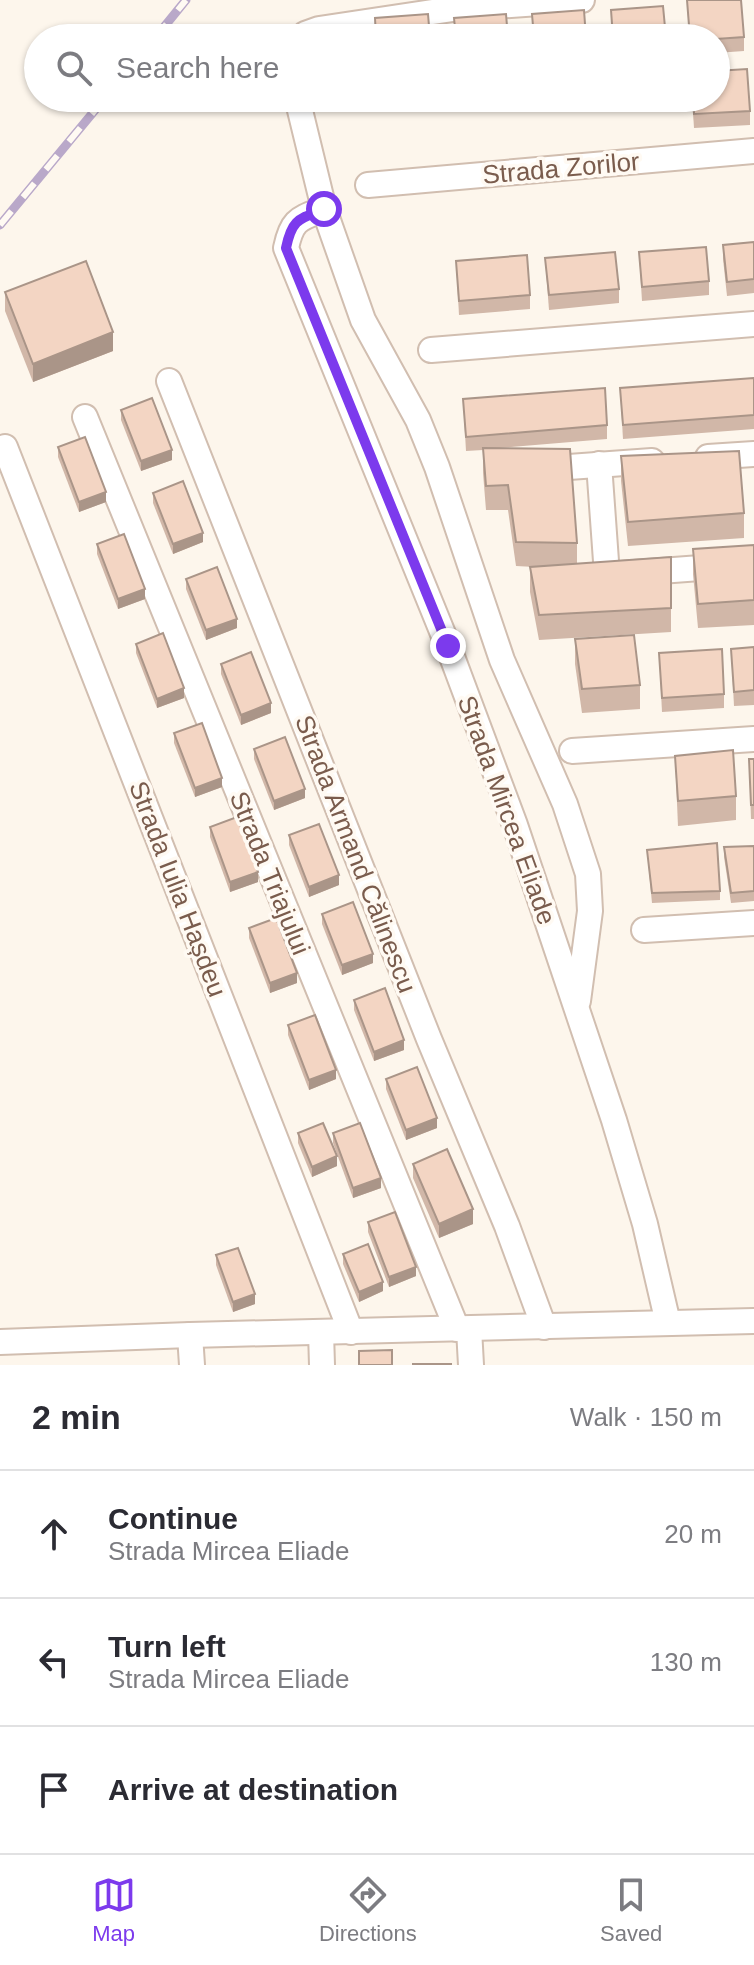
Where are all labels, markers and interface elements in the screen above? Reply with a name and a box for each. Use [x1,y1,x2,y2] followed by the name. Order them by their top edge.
[24,24,730,112] search box
[52,46,96,90] icon: search
[116,51,279,84] text: Search here
[481,146,641,190] street label: Strada Zorilor
[306,191,342,227] route start
[430,628,466,664] route end
[452,691,562,929] street label: Strada Mircea Eliade
[289,711,423,997] street label: Strada Armand Călinescu
[123,777,233,1001] street label: Strada Iulia Hașdeu
[224,787,316,959] street label: Strada Triajului
[32,1398,121,1436] text: 2 min
[570,1402,722,1432] text: Walk · 150 m
[108,1502,238,1535] text: Continue
[32,1512,76,1556] icon: ahead
[664,1519,722,1549] text: 20 m
[108,1536,349,1566] text: Strada Mircea Eliade
[108,1630,226,1663] text: Turn left
[32,1640,76,1684] icon: left
[650,1647,722,1677] text: 130 m
[108,1664,349,1694] text: Strada Mircea Eliade
[32,1768,76,1812] icon: arrive
[108,1773,398,1806] text: Arrive at destination
[92,1873,136,1947] tab: Map
[319,1873,417,1947] tab: Directions
[600,1873,662,1947] tab: Saved

